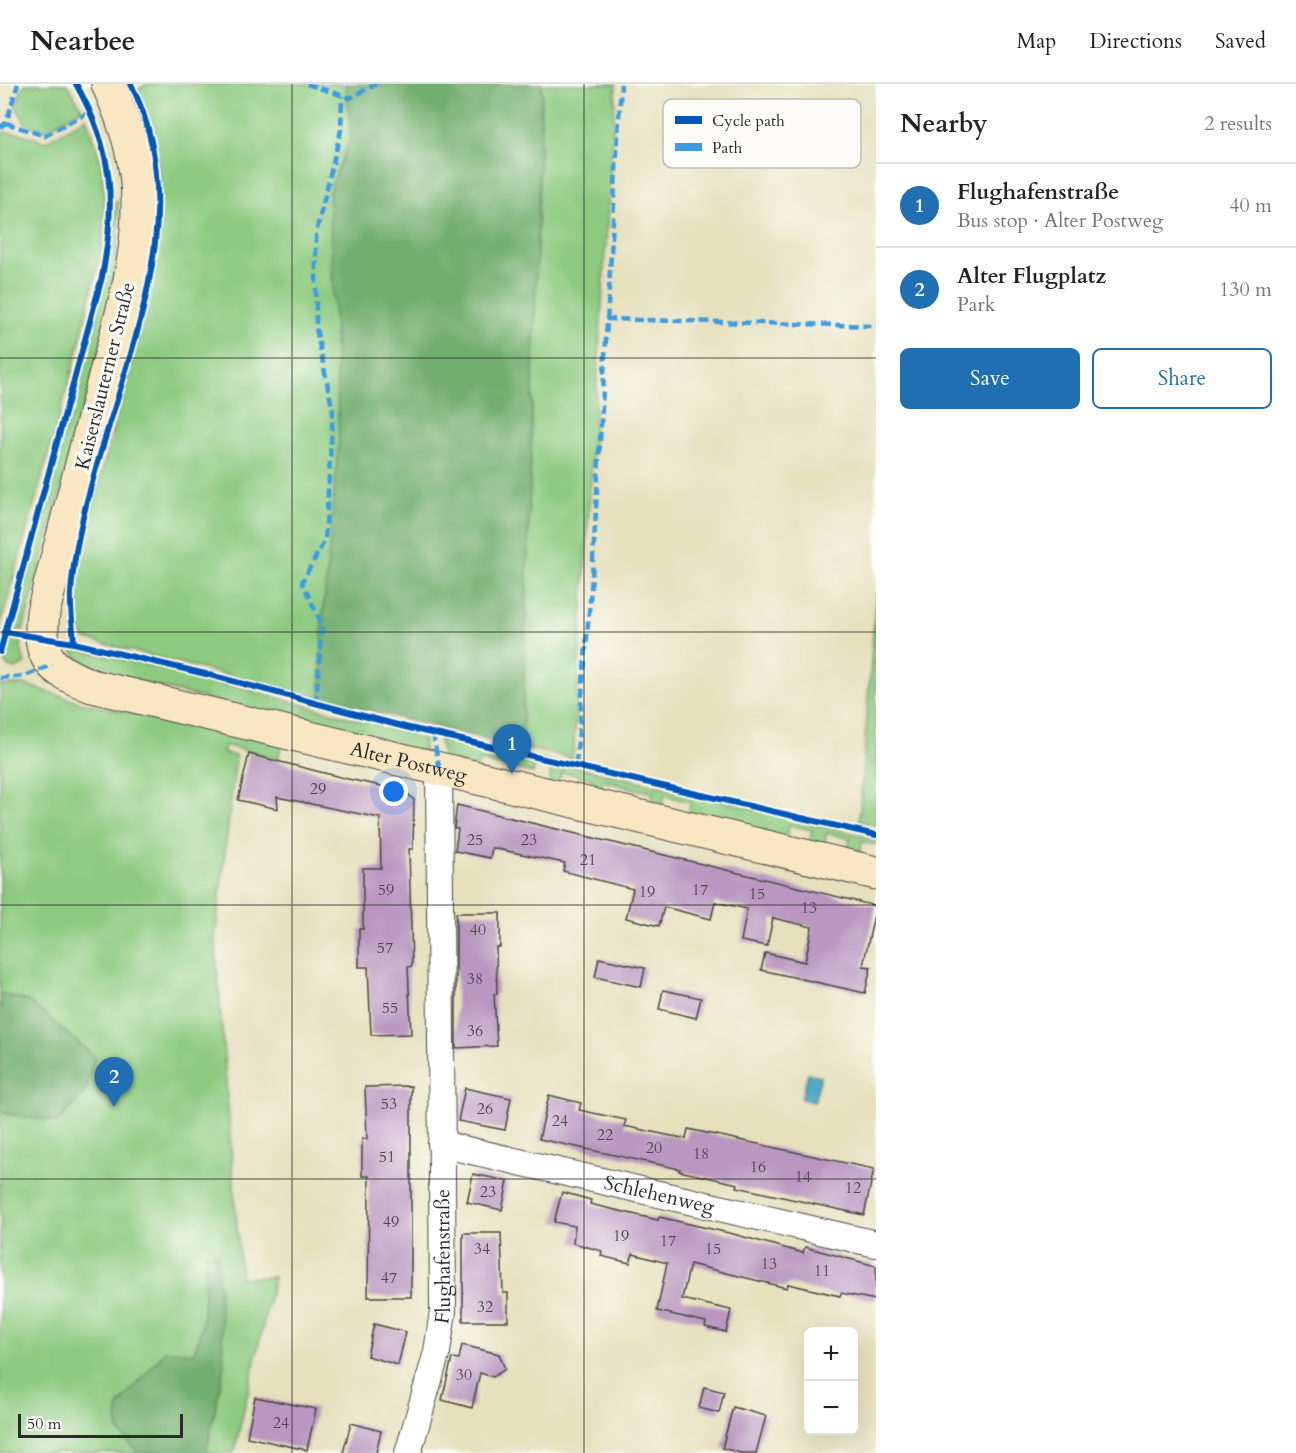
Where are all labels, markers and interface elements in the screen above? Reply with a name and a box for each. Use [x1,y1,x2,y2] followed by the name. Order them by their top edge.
[30,22,135,60] text: Nearbee
[1016,27,1056,56] text: Map
[1089,27,1182,56] text: Directions
[1215,27,1266,56] text: Saved
[663,99,861,168] legend
[900,106,988,141] text: Nearby
[712,110,785,132] text: Cycle path
[1204,110,1272,137] text: 2 results
[712,137,742,159] text: Path
[957,177,1119,207] text: Flughafenstraße
[914,192,925,219] text: 1
[1229,192,1272,219] text: 40 m
[957,207,1163,234] text: Bus stop · Alter Postweg
[957,261,1106,291] text: Alter Flugplatz
[914,276,925,303] text: 2
[1219,276,1272,303] text: 130 m
[69,279,141,473] street label: Kaiserslauterner Straße
[957,291,995,318] text: Park
[900,348,1080,409] button: Save
[1092,348,1272,409] button: Share
[492,724,532,774] pin: 1
[347,735,471,789] street label: Alter Postweg
[379,777,408,806] your location
[310,778,326,800] house number: 29
[467,829,483,851] house number: 25
[521,829,537,851] house number: 23
[580,849,596,871] house number: 21
[378,879,394,901] house number: 59
[692,879,708,901] house number: 17
[639,881,655,903] house number: 19
[749,883,765,905] house number: 15
[801,897,817,919] house number: 13
[470,919,486,941] house number: 40
[377,937,393,959] house number: 57
[467,968,483,990] house number: 38
[382,997,398,1019] house number: 55
[467,1020,483,1042] house number: 36
[94,1058,134,1107] pin: 2
[381,1093,397,1115] house number: 53
[477,1098,493,1120] house number: 26
[552,1110,568,1132] house number: 24
[597,1124,613,1146] house number: 22
[646,1137,662,1159] house number: 20
[693,1143,709,1165] house number: 18
[379,1146,395,1168] house number: 51
[750,1156,766,1178] house number: 16
[795,1166,811,1188] house number: 14
[602,1168,718,1220] street label: Schlehenweg
[845,1177,861,1199] house number: 12
[480,1181,496,1203] house number: 23
[428,1189,457,1326] street label: Flughafenstraße
[383,1211,399,1233] house number: 49
[613,1225,629,1247] house number: 19
[660,1230,676,1252] house number: 17
[474,1238,490,1260] house number: 34
[705,1238,721,1260] house number: 15
[761,1253,777,1275] house number: 13
[814,1260,830,1282] house number: 11
[381,1267,397,1289] house number: 47
[477,1296,493,1318] house number: 32
[804,1327,858,1435] map controls
[804,1327,858,1381] button: +
[456,1364,472,1386] house number: 30
[804,1381,858,1435] button: −
[18,1411,183,1438] scale bar
[273,1412,289,1434] house number: 24
[27,1413,61,1435] text: 50 m

